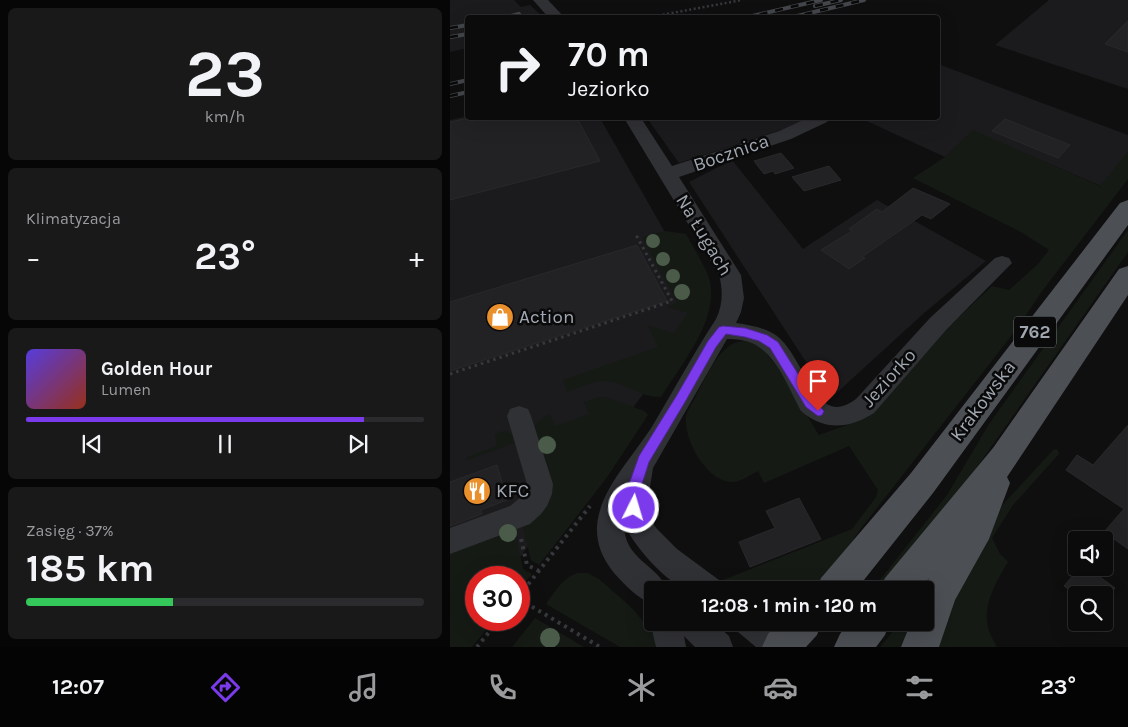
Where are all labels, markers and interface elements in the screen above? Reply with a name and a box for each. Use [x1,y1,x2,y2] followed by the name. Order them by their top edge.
[568,34,650,75] text: 70 m
[485,35,550,100] icon: right
[185,36,265,112] text: 23
[568,76,650,102] text: Jeziorko
[205,107,245,126] text: km/h
[690,130,772,176] street label: Bocznica
[671,190,737,280] street label: Na Ługach
[26,209,121,228] text: Klimatyzacja
[194,234,256,279] text: 23°
[26,241,41,274] text: −
[409,241,424,274] text: +
[485,302,515,332] shop icon: Action
[519,306,574,328] place label: Action
[1014,316,1056,348] road number: 762
[857,344,921,412] street label: Jeziorko
[946,356,1020,446] street label: Krakowska
[101,358,212,380] text: Golden Hour
[797,360,839,411] pin
[804,367,832,395] icon: arrive
[101,380,151,399] text: Lumen
[78,430,106,458] icon: previous
[211,430,239,458] icon: pause
[344,430,372,458] icon: next
[462,476,492,506] restaurant icon: KFC
[496,480,529,502] place label: KFC
[607,481,659,533] position arrow
[26,521,114,540] text: Zasięg · 37%
[1068,531,1113,631] map controls
[1068,531,1113,576] button: sound
[26,546,154,591] text: 185 km
[465,566,530,631] speed limit sign: 30
[1068,586,1113,631] button: search
[701,595,877,617] text: 12:08 · 1 min · 120 m
[208,670,243,705] icon: directions
[346,670,381,705] icon: music
[485,670,520,705] icon: phone
[624,670,659,705] icon: climate
[763,670,798,705] icon: car
[902,670,937,705] icon: filters
[52,674,104,700] text: 12:07
[1041,674,1076,700] text: 23°

